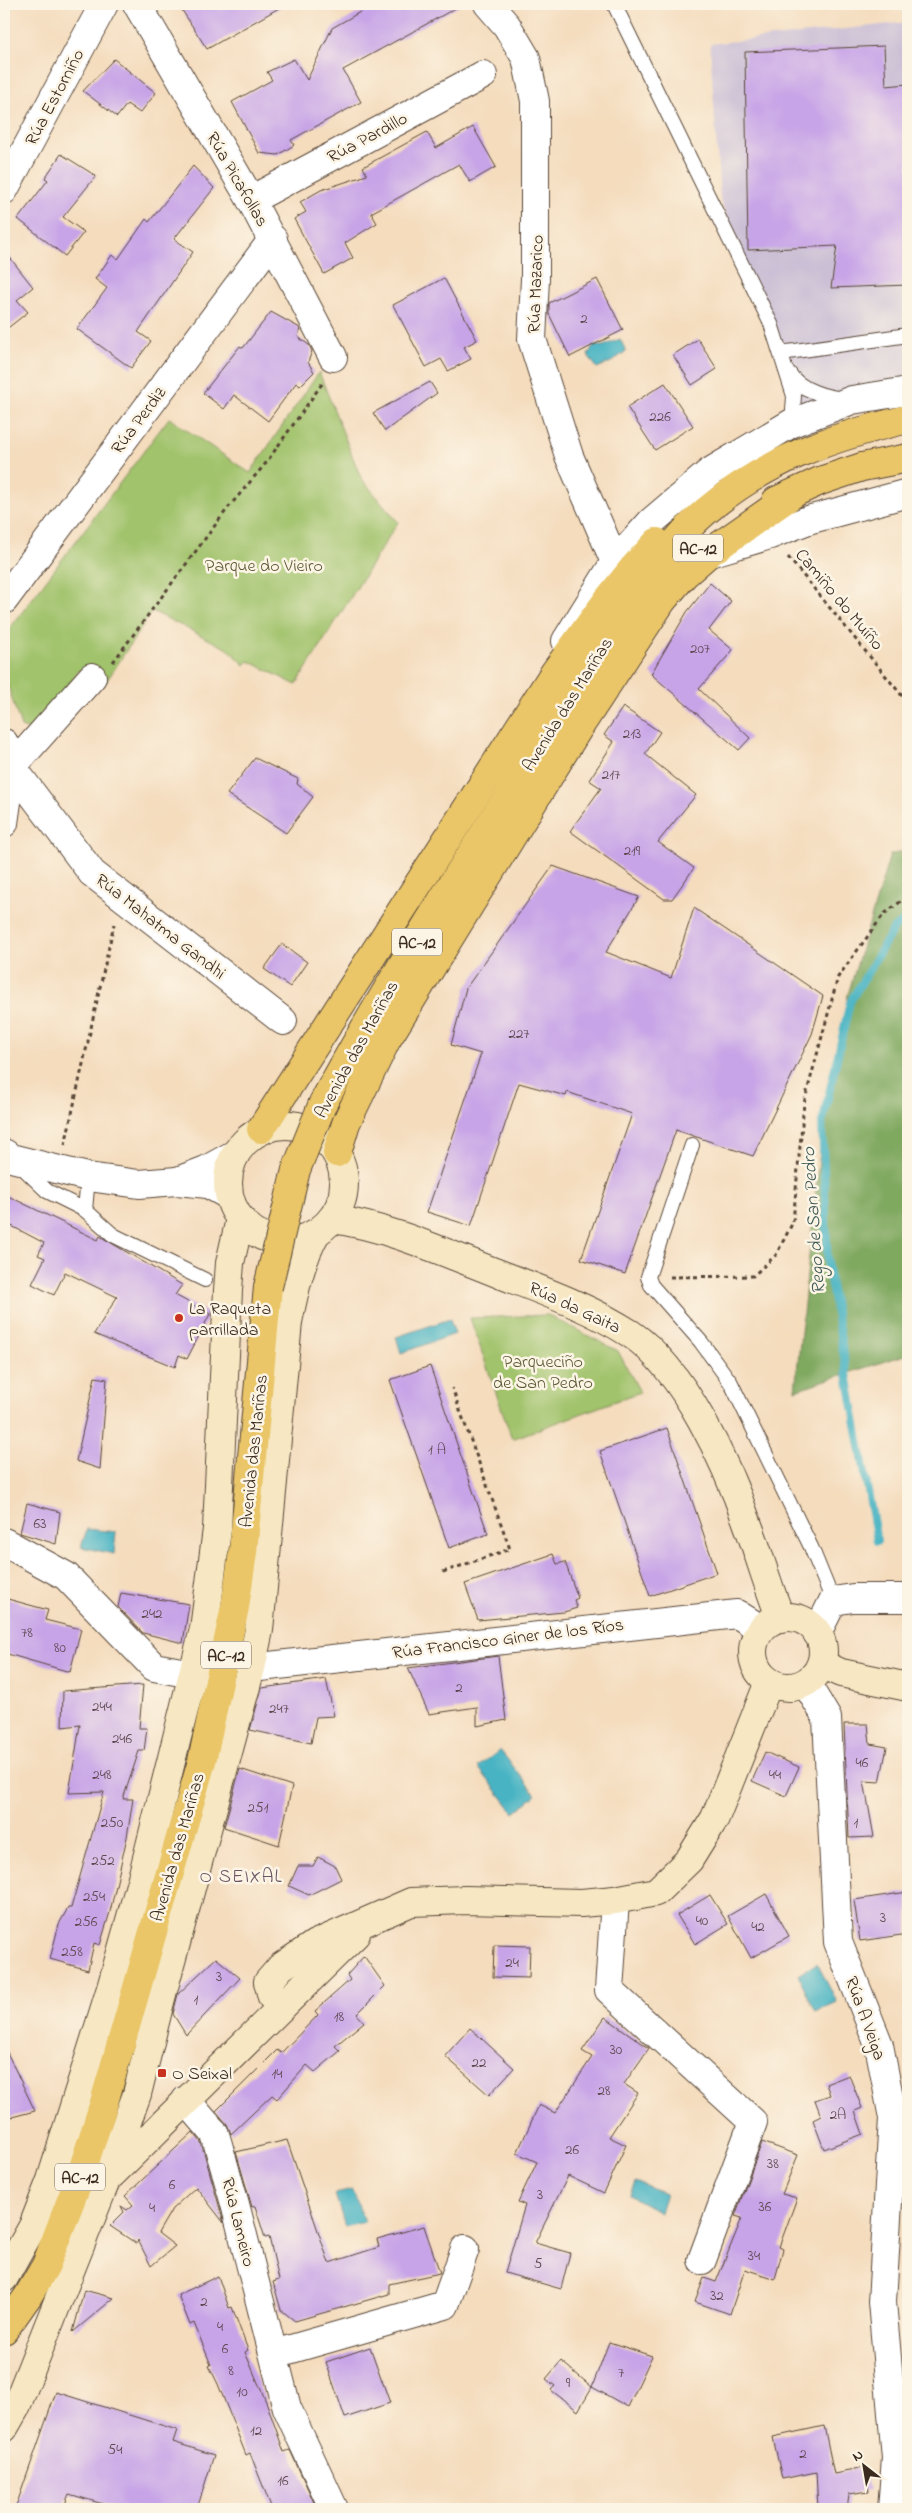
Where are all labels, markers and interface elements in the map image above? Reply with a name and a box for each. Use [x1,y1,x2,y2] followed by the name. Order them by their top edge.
[19,45,92,151] street label: Rúa Estorniño
[323,107,413,171] street label: Rúa Pardillo
[199,128,274,232] street label: Rúa Picafollas
[522,234,552,334] street label: Rúa Mazarico
[580,308,588,330] house number: 2
[106,382,174,460] street label: Rúa Perdiz
[649,406,671,428] house number: 226
[673,534,723,562] road number: AC-12
[788,544,889,657] street label: Camiño do Muíño
[205,554,323,580] park label: Parque do Vieiro
[517,633,620,777] street label: Avenida das Mariñas
[690,638,710,660] house number: 207
[623,723,641,745] house number: 213
[602,764,620,786] house number: 217
[624,840,641,862] house number: 219
[89,868,231,987] street label: Rúa Mahatma Gandhi
[392,929,442,956] road number: AC-12
[309,976,406,1124] street label: Avenida das Mariñas
[508,1023,530,1045] house number: 227
[796,1145,834,1295] water label: Rego de San Pedro
[524,1276,624,1341] street label: Rúa da Gaita
[189,1297,271,1344] place label: La Raqueta parrillada
[173,1312,185,1324] marker: La Raqueta parrillada
[493,1350,593,1397] park label: Parqueciño de San Pedro
[234,1373,276,1529] street label: Avenida das Mariñas
[428,1439,446,1461] house number: 1 A
[34,1513,46,1535] house number: 63
[141,1603,163,1625] house number: 242
[391,1613,625,1667] street label: Rúa Francisco Giner de los Ríos
[21,1622,33,1644] house number: 78
[54,1637,67,1659] house number: 80
[201,1642,251,1668] road number: AC-12
[455,1677,463,1699] house number: 2
[92,1696,112,1718] house number: 244
[269,1698,289,1720] house number: 247
[112,1728,133,1750] house number: 246
[856,1752,869,1774] house number: 46
[92,1764,112,1786] house number: 248
[769,1764,781,1786] house number: 44
[145,1770,213,1925] street label: Avenida das Mariñas
[248,1797,269,1819] house number: 251
[101,1812,124,1834] house number: 250
[854,1812,859,1834] house number: 1
[91,1850,115,1872] house number: 252
[199,1864,283,1891] district label: O SEIXAL
[83,1886,105,1908] house number: 254
[880,1907,886,1929] house number: 3
[696,1910,709,1932] house number: 40
[75,1911,98,1933] house number: 256
[751,1916,765,1938] house number: 42
[61,1941,83,1963] house number: 258
[505,1952,519,1974] house number: 24
[216,1966,222,1988] house number: 3
[836,1973,891,2065] street label: Rúa A Veiga
[194,1989,199,2011] house number: 1
[334,2006,345,2028] house number: 18
[610,2039,623,2061] house number: 30
[472,2052,487,2074] house number: 22
[172,2062,232,2088] place label: O Seixal
[272,2063,282,2085] house number: 14
[156,2067,168,2079] marker: O Seixal
[597,2080,611,2102] house number: 28
[830,2104,846,2126] house number: 2A
[565,2139,579,2161] house number: 26
[767,2153,779,2175] house number: 38
[55,2164,105,2190] road number: AC-12
[169,2174,176,2196] house number: 6
[213,2175,261,2270] street label: Rúa Lameiro
[537,2184,543,2206] house number: 3
[759,2196,772,2218] house number: 36
[149,2197,155,2219] house number: 4
[748,2245,760,2267] house number: 34
[534,2253,543,2275] house number: 5
[710,2285,724,2307] house number: 32
[200,2291,208,2313] house number: 2
[217,2316,223,2338] house number: 4
[222,2338,229,2360] house number: 6
[228,2360,234,2382] house number: 8
[618,2362,624,2384] house number: 7
[566,2372,571,2394] house number: 9
[236,2381,248,2403] house number: 10
[250,2420,263,2442] house number: 12
[108,2439,122,2461] house number: 54
[840,2440,890,2490] north arrow
[799,2443,807,2465] house number: 2
[849,2445,868,2468] text: N
[277,2470,289,2492] house number: 16

